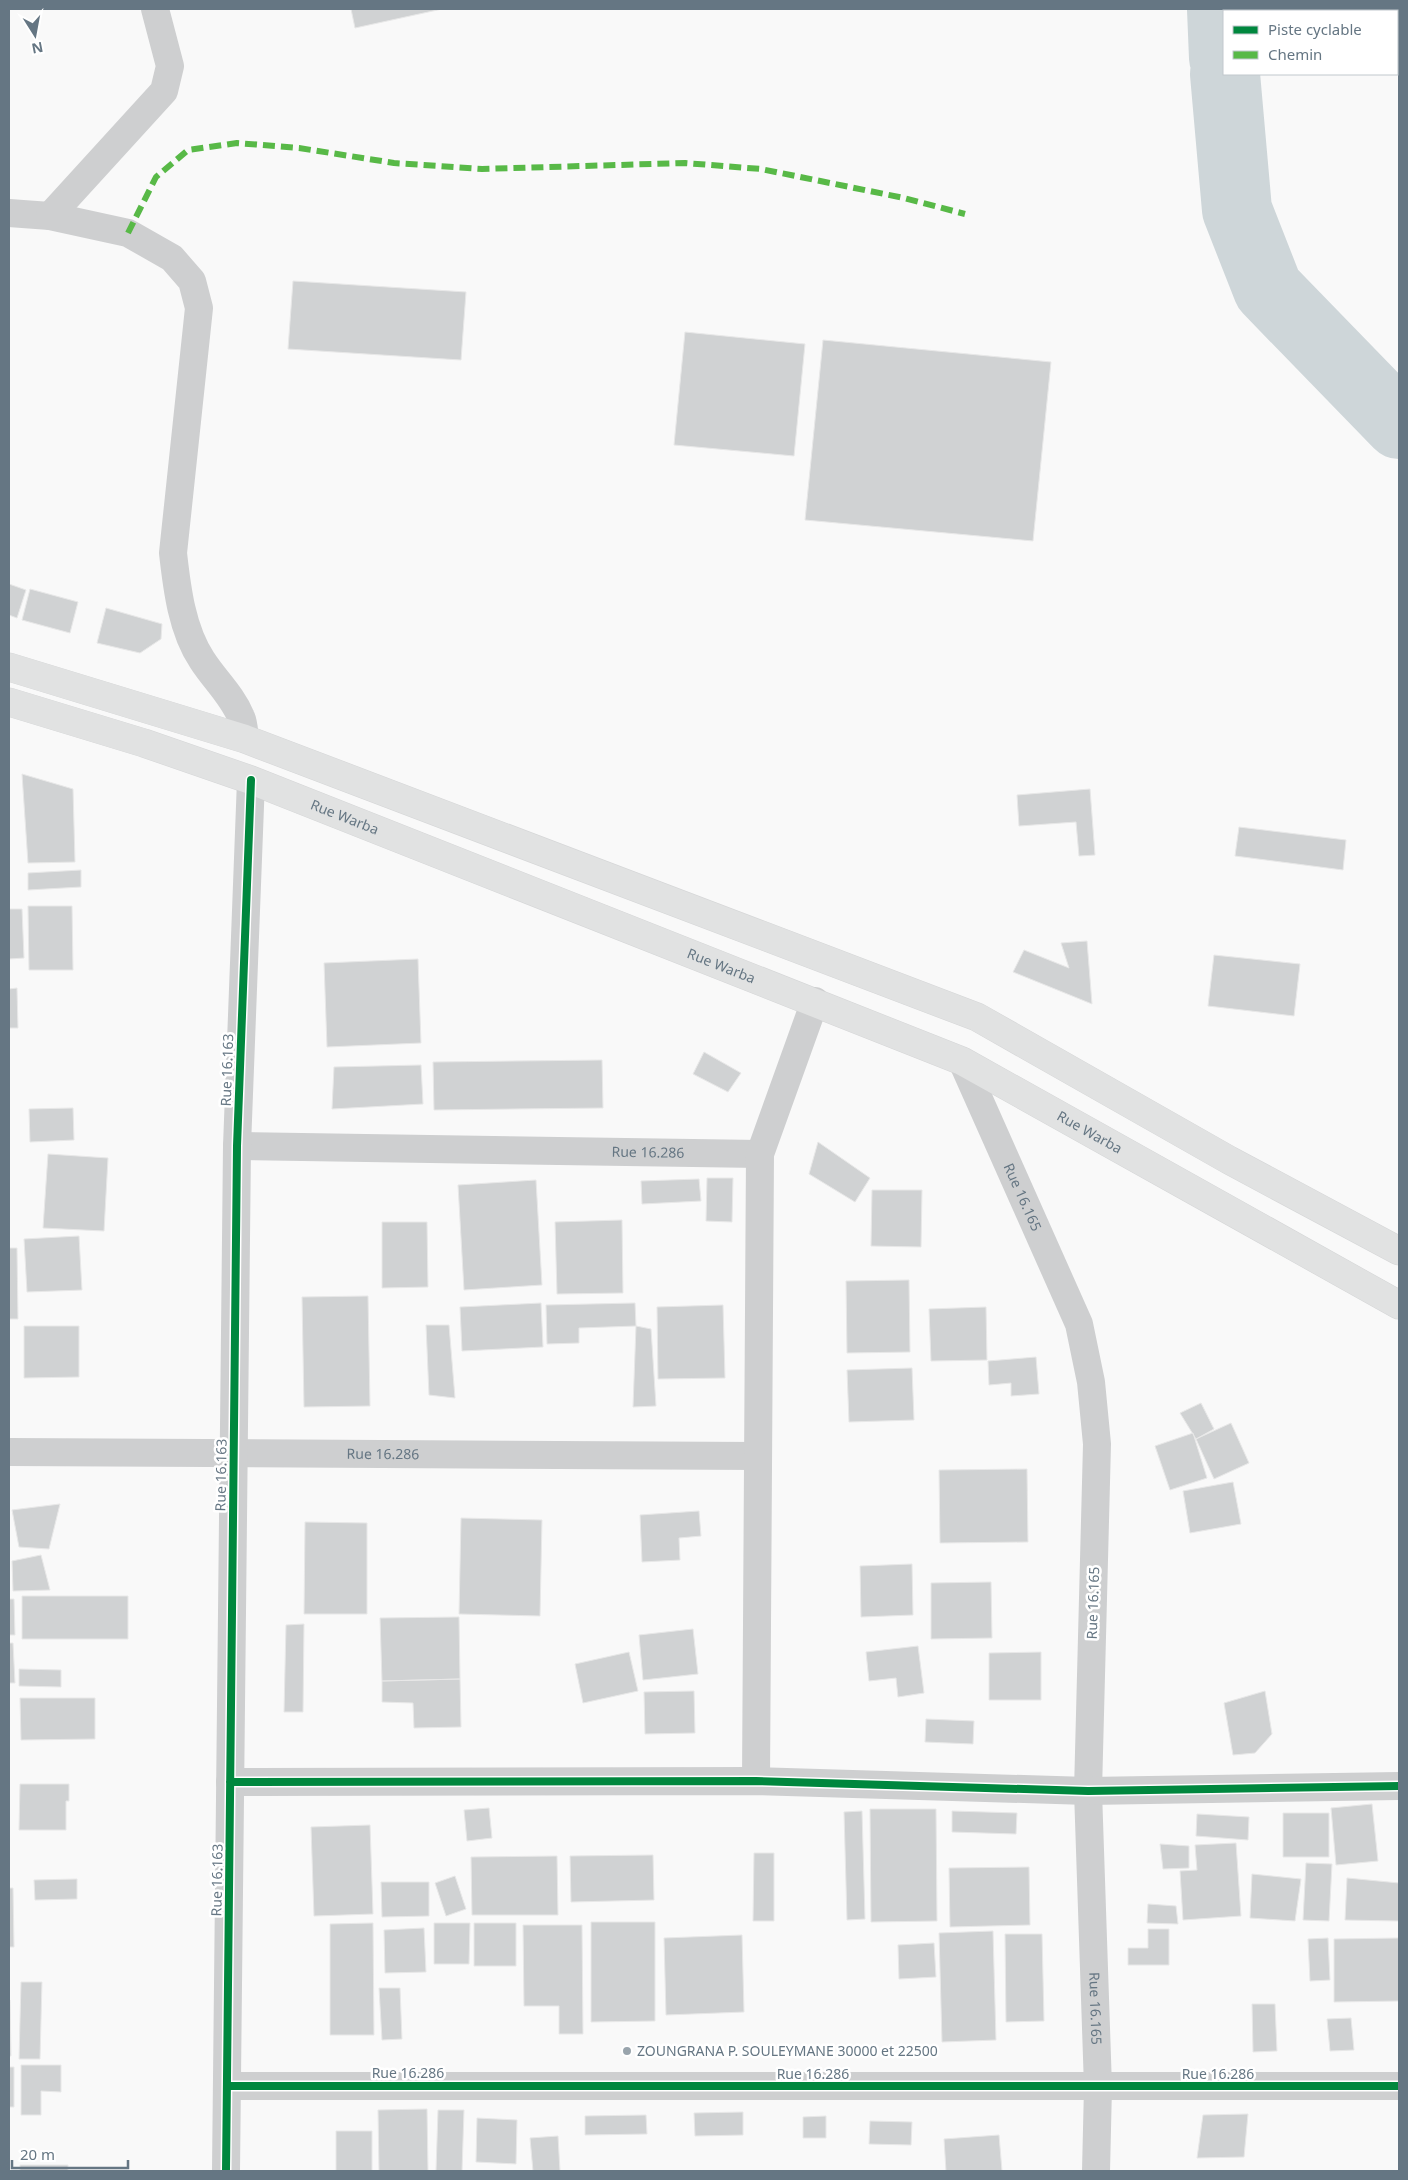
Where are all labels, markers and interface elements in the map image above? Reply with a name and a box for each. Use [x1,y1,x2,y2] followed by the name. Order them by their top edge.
[10,10,60,60] north arrow
[1223,10,1398,75] legend
[1268,19,1362,39] text: Piste cyclable
[30,38,45,59] text: N
[1268,44,1322,64] text: Chemin
[308,795,382,839] street label: Rue Warba
[685,943,758,987] street label: Rue Warba
[216,1033,237,1107] street label: Rue 16.163
[1054,1106,1126,1158] street label: Rue Warba
[611,1142,684,1162] street label: Rue 16.286
[1000,1160,1046,1234] street label: Rue 16.165
[210,1438,231,1512] street label: Rue 16.163
[347,1444,419,1463] street label: Rue 16.286
[1082,1566,1103,1640] street label: Rue 16.165
[206,1843,227,1917] street label: Rue 16.163
[1085,1972,1107,2045] street label: Rue 16.165
[637,2041,938,2060] place label: ZOUNGRANA P. SOULEYMANE 30000 et 22500
[621,2045,633,2057] marker: ZOUNGRANA P. SOULEYMANE 30000 et 22500
[372,2063,444,2082] street label: Rue 16.286
[777,2064,849,2083] street label: Rue 16.286
[1182,2064,1254,2083] street label: Rue 16.286
[12,2138,129,2170] scale bar
[20,2144,55,2164] text: 20 m

